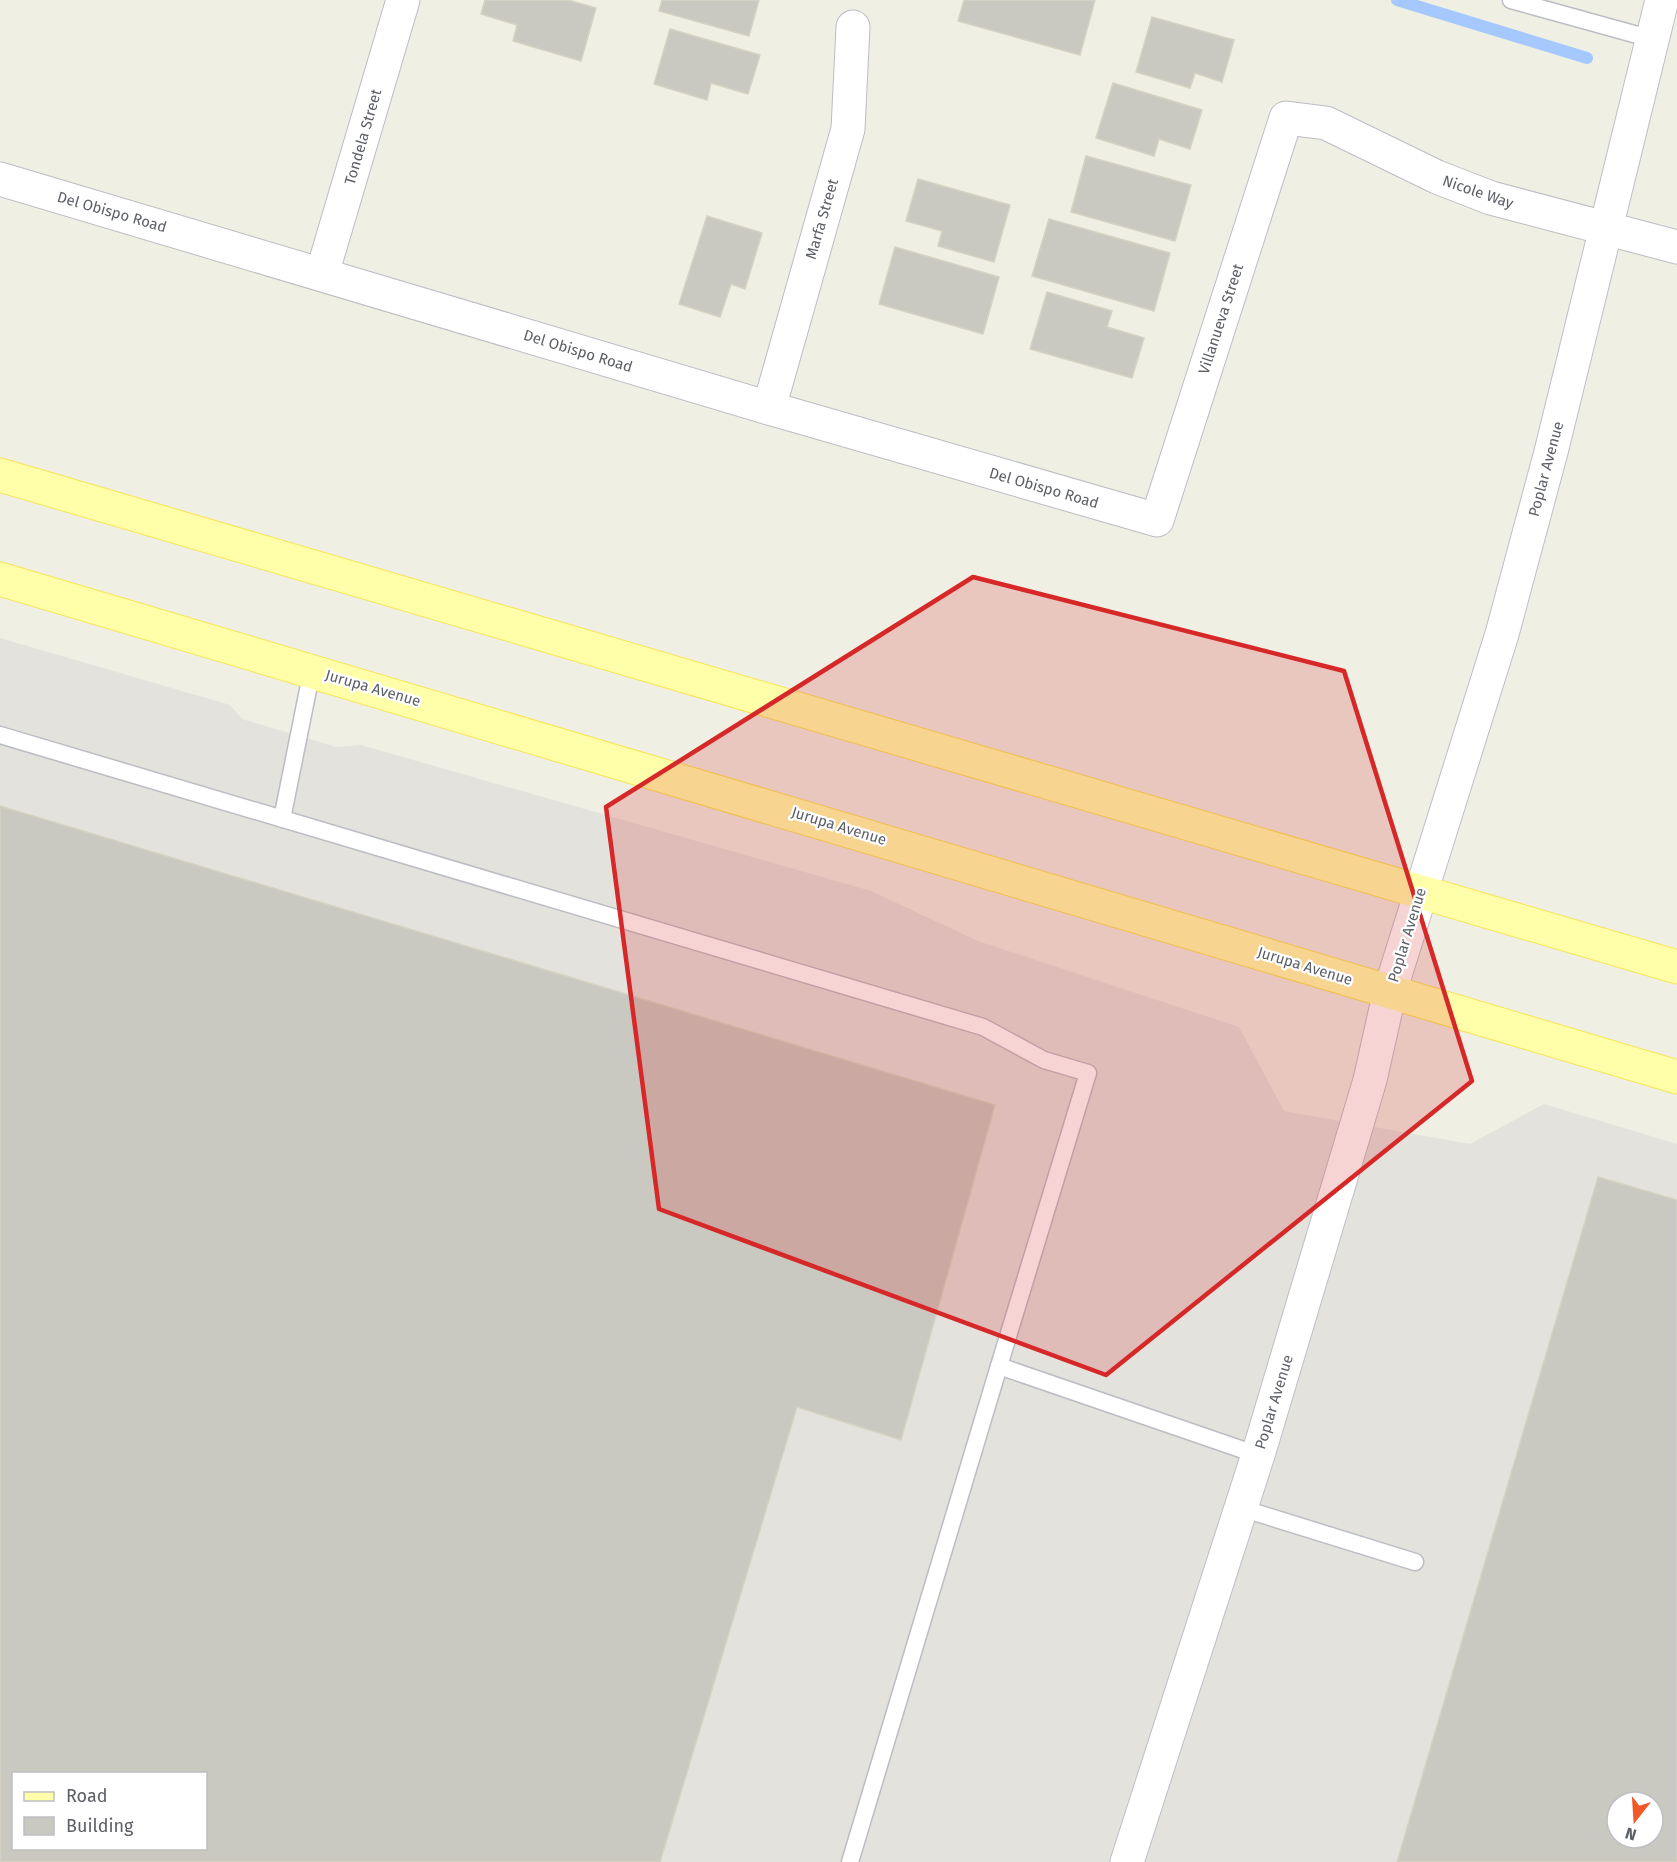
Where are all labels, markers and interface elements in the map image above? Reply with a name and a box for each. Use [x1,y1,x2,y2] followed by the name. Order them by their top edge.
[341,86,385,187] street label: Tondela Street
[1440,171,1516,213] street label: Nicole Way
[802,176,842,261] street label: Marfa Street
[55,188,169,236] street label: Del Obispo Road
[1195,261,1248,376] street label: Villanueva Street
[521,326,635,376] street label: Del Obispo Road
[1525,419,1567,519] street label: Poplar Avenue
[987,464,1101,512] street label: Del Obispo Road
[323,666,423,710] street label: Jurupa Avenue
[789,803,889,849] street label: Jurupa Avenue
[1384,886,1430,984] street label: Poplar Avenue
[1255,943,1355,989] street label: Jurupa Avenue
[1251,1353,1297,1451] street label: Poplar Avenue
[12,1772,207,1850] legend
[66,1785,108,1807] text: Road
[1605,1790,1665,1850] north arrow
[66,1815,134,1837] text: Building
[1623,1823,1639,1845] text: N

